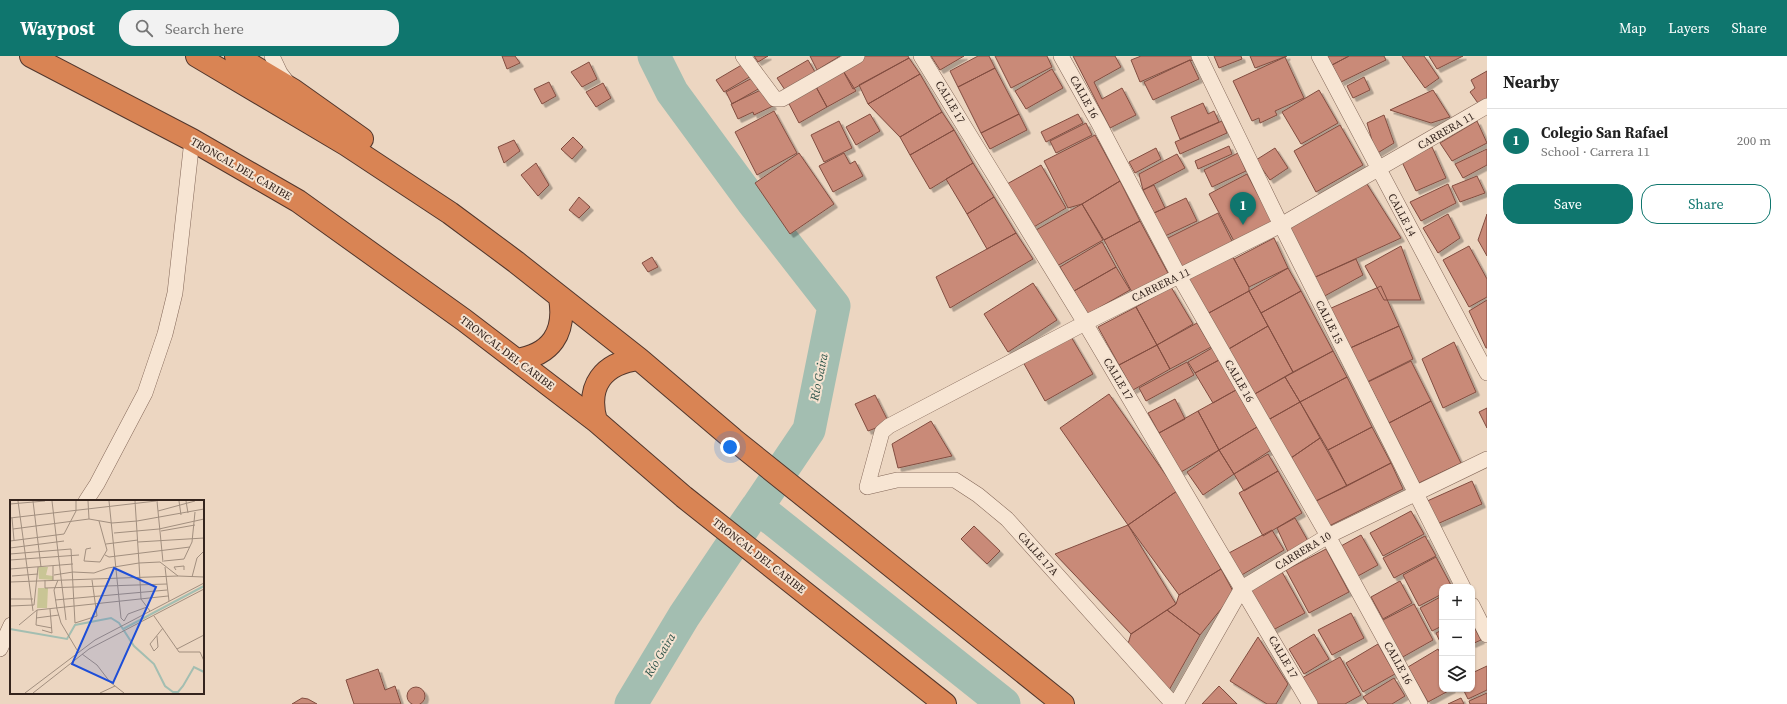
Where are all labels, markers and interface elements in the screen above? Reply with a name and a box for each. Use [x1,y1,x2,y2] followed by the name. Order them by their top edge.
[119,10,399,46] search box
[20,15,95,41] text: Waypost
[133,17,155,39] icon: search
[165,18,244,39] text: Search here
[1619,18,1646,38] text: Map
[1668,18,1710,38] text: Layers
[1732,18,1767,38] text: Share
[1503,70,1559,94] text: Nearby
[1066,73,1102,122] street label: CALLE 16
[931,78,969,126] street label: CALLE 17
[1415,109,1477,153] street label: CARRERA 11
[1541,122,1668,143] text: Colegio San Rafael
[1512,132,1520,149] text: 1
[1737,132,1771,149] text: 200 m
[188,134,294,204] street label: TRONCAL DEL CARIBE
[1541,143,1650,160] text: School · Carrera 11
[1503,184,1633,224] button: Save
[1641,184,1771,224] button: Share
[1384,191,1420,240] street label: CALLE 14
[1230,192,1256,225] pin: 1
[1129,264,1193,306] street label: CARRERA 11
[1312,298,1347,347] street label: CALLE 15
[457,313,557,394] street label: TRONCAL DEL CARIBE
[806,351,832,403] water label: Río Gaira
[1099,355,1137,403] street label: CALLE 17
[1221,357,1257,406] street label: CALLE 16
[720,437,740,457] your location
[10,500,204,694] inset map
[709,515,809,597] street label: TRONCAL DEL CARIBE
[1272,528,1334,574] street label: CARRERA 10
[1014,529,1062,580] street label: CALLE 17A
[1439,584,1475,692] map controls
[1439,584,1475,620] button: +
[1439,620,1475,656] button: −
[640,630,680,681] water label: Río Gaira
[1265,633,1301,682] street label: CALLE 17
[1380,639,1416,688] street label: CALLE 16
[1439,656,1475,692] button: layers

